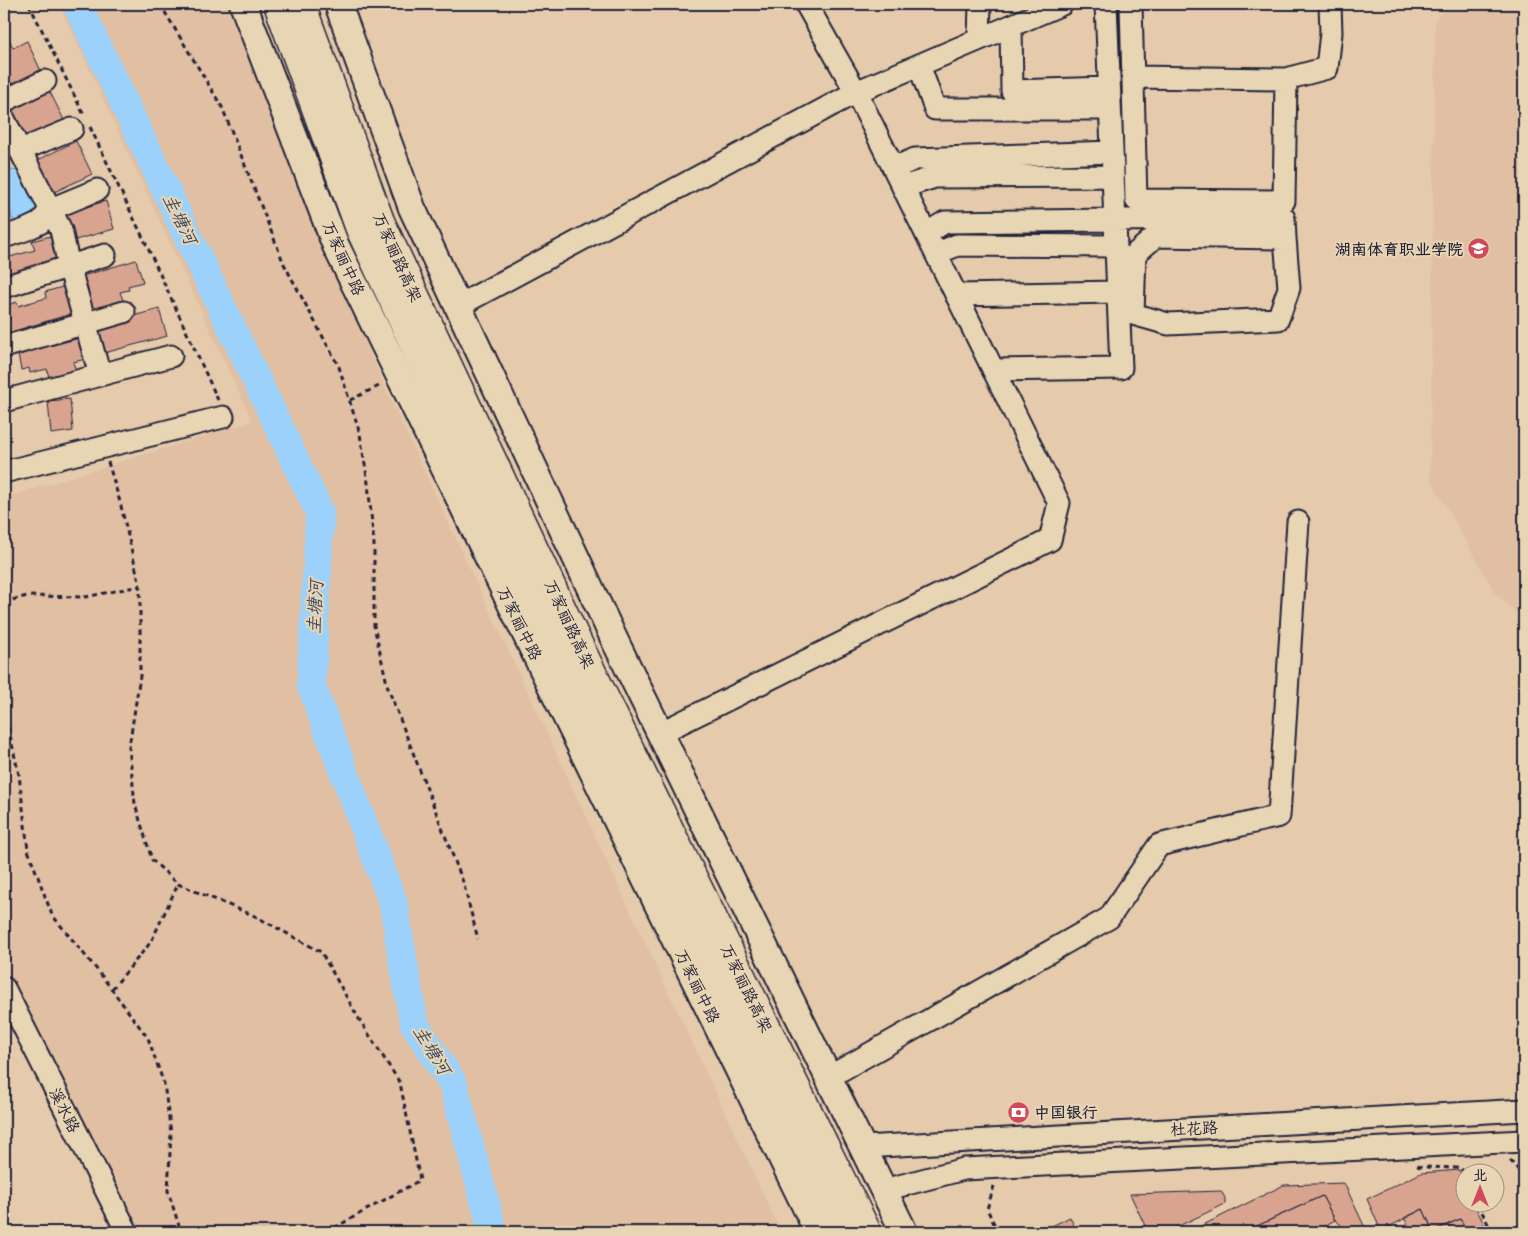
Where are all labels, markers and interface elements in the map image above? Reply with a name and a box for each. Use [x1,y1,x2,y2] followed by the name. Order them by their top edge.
[158,190,202,251] water label: 圭塘河
[369,210,425,305] street label: 万家丽路高架
[319,218,368,299] street label: 万家丽中路
[1467,237,1491,261] school or university icon: 湖南体育职业学院
[1335,241,1463,259] place label: 湖南体育职业学院
[304,577,328,635] water label: 圭塘河
[541,577,598,672] street label: 万家丽路高架
[493,584,545,663] street label: 万家丽中路
[717,941,775,1036] street label: 万家丽路高架
[671,947,723,1026] street label: 万家丽中路
[409,1022,456,1081] water label: 圭塘河
[45,1085,83,1136] street label: 溪水路
[1006,1100,1030,1124] bank icon: 中国银行
[1034,1104,1098,1122] place label: 中国银行
[1170,1119,1218,1139] street label: 杜花路
[1456,1164,1506,1214] north arrow
[1473,1167,1487,1184] text: 北

